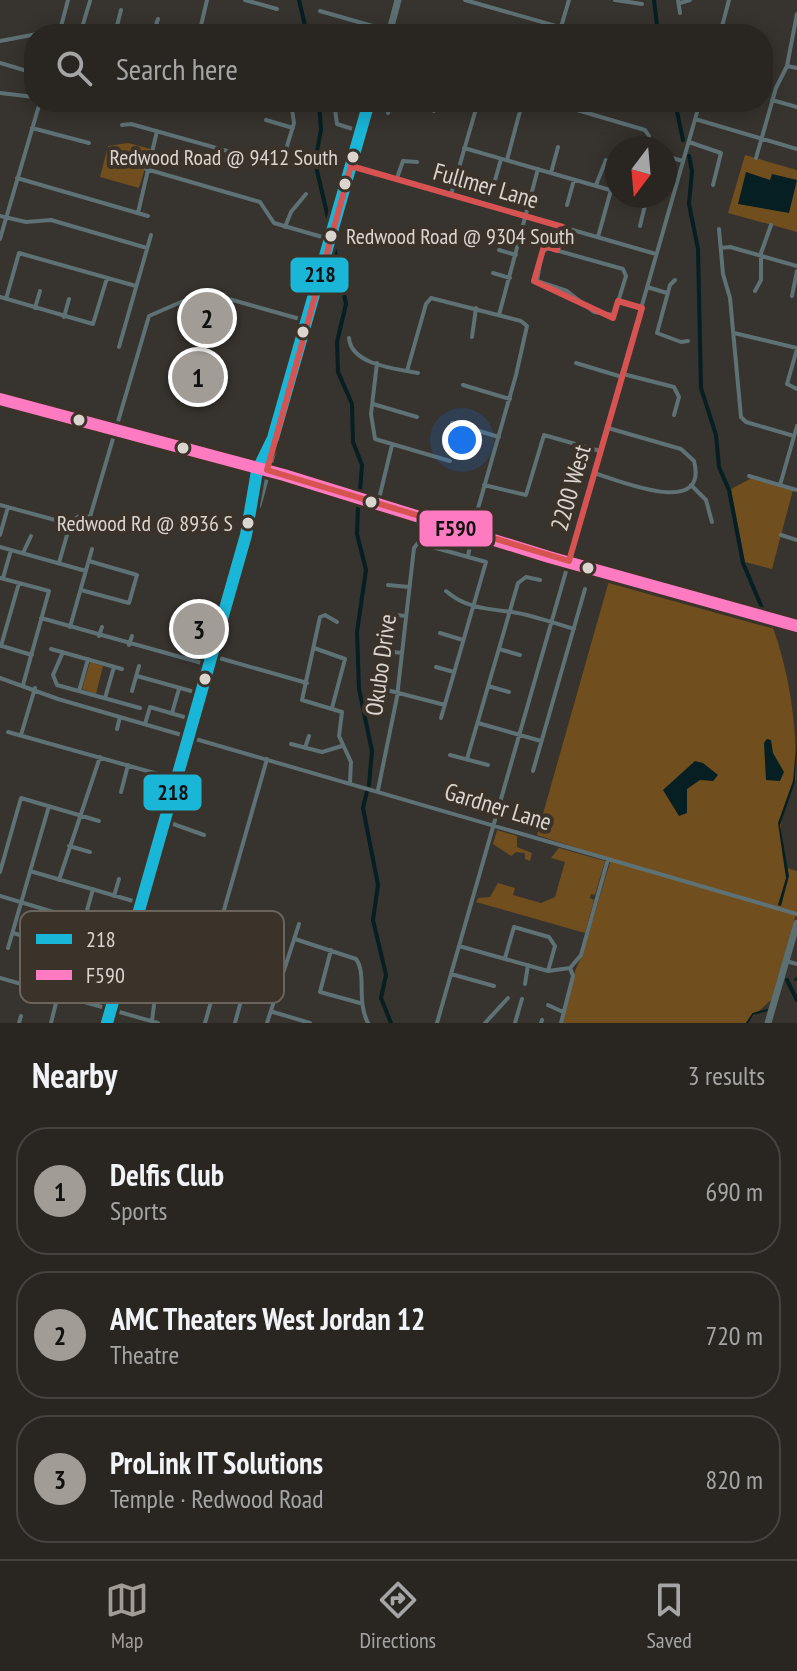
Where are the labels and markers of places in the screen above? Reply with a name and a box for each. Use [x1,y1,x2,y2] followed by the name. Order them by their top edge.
[110,143,338,171] place label: Redwood Road @ 9412 South
[345,149,361,165] marker: Redwood Road @ 9412 South
[337,176,353,192] unlabelled marker
[346,222,574,250] place label: Redwood Road @ 9304 South
[323,228,339,244] marker: Redwood Road @ 9304 South
[181,288,233,348] pin: 2
[295,324,311,340] unlabelled marker
[172,347,224,407] pin: 1
[71,412,87,428] unlabelled marker
[175,440,191,456] unlabelled marker
[363,494,379,510] unlabelled marker
[57,509,233,537] place label: Redwood Rd @ 8936 S
[240,515,256,531] marker: Redwood Rd @ 8936 S
[580,560,596,576] unlabelled marker
[173,599,225,659] pin: 3
[197,671,213,687] unlabelled marker

